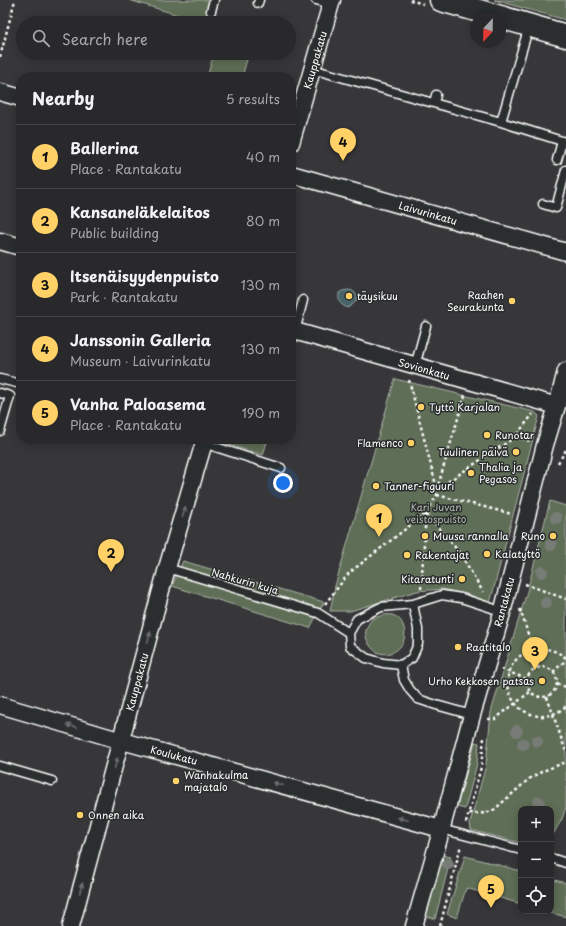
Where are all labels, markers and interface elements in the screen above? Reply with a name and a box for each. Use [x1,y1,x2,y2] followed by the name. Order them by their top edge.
[470,12,506,48] north arrow
[16,16,296,60] search box
[30,27,52,49] icon: search
[62,27,148,50] text: Search here
[299,29,330,91] street label: Kauppakatu
[32,85,94,111] text: Nearby
[226,89,280,108] text: 5 results
[330,128,356,161] pin: 4
[70,136,139,159] text: Ballerina
[42,147,48,166] text: 1
[246,147,280,166] text: 40 m
[70,159,182,178] text: Place · Rantakatu
[397,197,459,228] street label: Laivurinkatu
[70,200,210,223] text: Kansaneläkelaitos
[40,211,50,230] text: 2
[246,211,280,230] text: 80 m
[70,223,159,242] text: Public building
[70,264,219,287] text: Itsenäisyydenpuisto
[41,275,49,294] text: 3
[241,275,280,294] text: 130 m
[70,287,178,306] text: Park · Rantakatu
[447,287,505,314] place label: Raahen Seurakunta
[357,288,398,303] place label: täysikuu
[344,291,354,301] marker: täysikuu
[507,296,517,306] marker: Raahen Seurakunta
[70,328,211,351] text: Janssonin Galleria
[41,339,49,358] text: 4
[241,339,280,358] text: 130 m
[70,351,211,370] text: Museum · Laivurinkatu
[396,354,452,383] street label: Sovionkatu
[70,392,206,415] text: Vanha Paloasema
[429,399,500,415] place label: Tyttö Karjalan
[416,402,426,412] marker: Tyttö Karjalan
[41,403,49,422] text: 5
[241,403,280,422] text: 190 m
[70,415,182,434] text: Place · Rantakatu
[495,427,535,442] place label: Runotar
[482,430,492,440] marker: Runotar
[357,435,403,450] place label: Flamenco
[406,438,416,448] marker: Flamenco
[438,444,509,459] place label: Tuulinen päivä
[511,447,521,457] marker: Tuulinen päivä
[479,459,523,486] place label: Thalia ja Pegasos
[466,468,476,478] marker: Thalia ja Pegasos
[273,473,293,493] your location
[384,478,454,493] place label: Tanner-figuuri
[371,481,381,491] marker: Tanner-figuuri
[406,499,467,526] park label: Kari Juvan veistospuisto
[366,504,392,537] pin: 1
[181,506,187,518] one-way arrow
[433,528,509,543] place label: Muusa rannalla
[521,528,545,543] place label: Runo
[420,531,430,541] marker: Muusa rannalla
[548,531,558,541] marker: Runo
[98,539,124,572] pin: 2
[495,546,541,561] place label: Kalatyttö
[415,547,469,562] place label: Rakentajat
[482,549,492,559] marker: Kalatyttö
[402,550,412,560] marker: Rakentajat
[210,564,281,597] street label: Nahkurin kuja
[401,571,454,586] place label: Kitaratunti
[457,574,467,584] marker: Kitaratunti
[490,575,517,628] street label: Rantakatu
[146,631,152,643] one-way arrow
[522,637,548,670] pin: 3
[466,639,511,654] place label: Raatitalo
[453,642,463,652] marker: Raatitalo
[122,651,152,713] street label: Kauppakatu
[428,673,534,688] place label: Urho Kekkosen patsas
[537,676,547,686] marker: Urho Kekkosen patsas
[66,723,78,729] one-way arrow
[149,741,199,768] street label: Koulukatu
[113,757,119,769] one-way arrow
[184,767,249,794] place label: Wanhakulma majatalo
[171,776,181,786] marker: Wanhakulma majatalo
[272,781,284,787] one-way arrow
[518,806,554,914] map controls
[518,806,554,842] button: +
[88,807,145,822] place label: Onnen aika
[75,810,85,820] marker: Onnen aika
[397,816,409,822] one-way arrow
[518,842,554,878] button: −
[478,875,504,908] pin: 5
[518,878,554,914] button: locate
[79,882,85,895] one-way arrow

